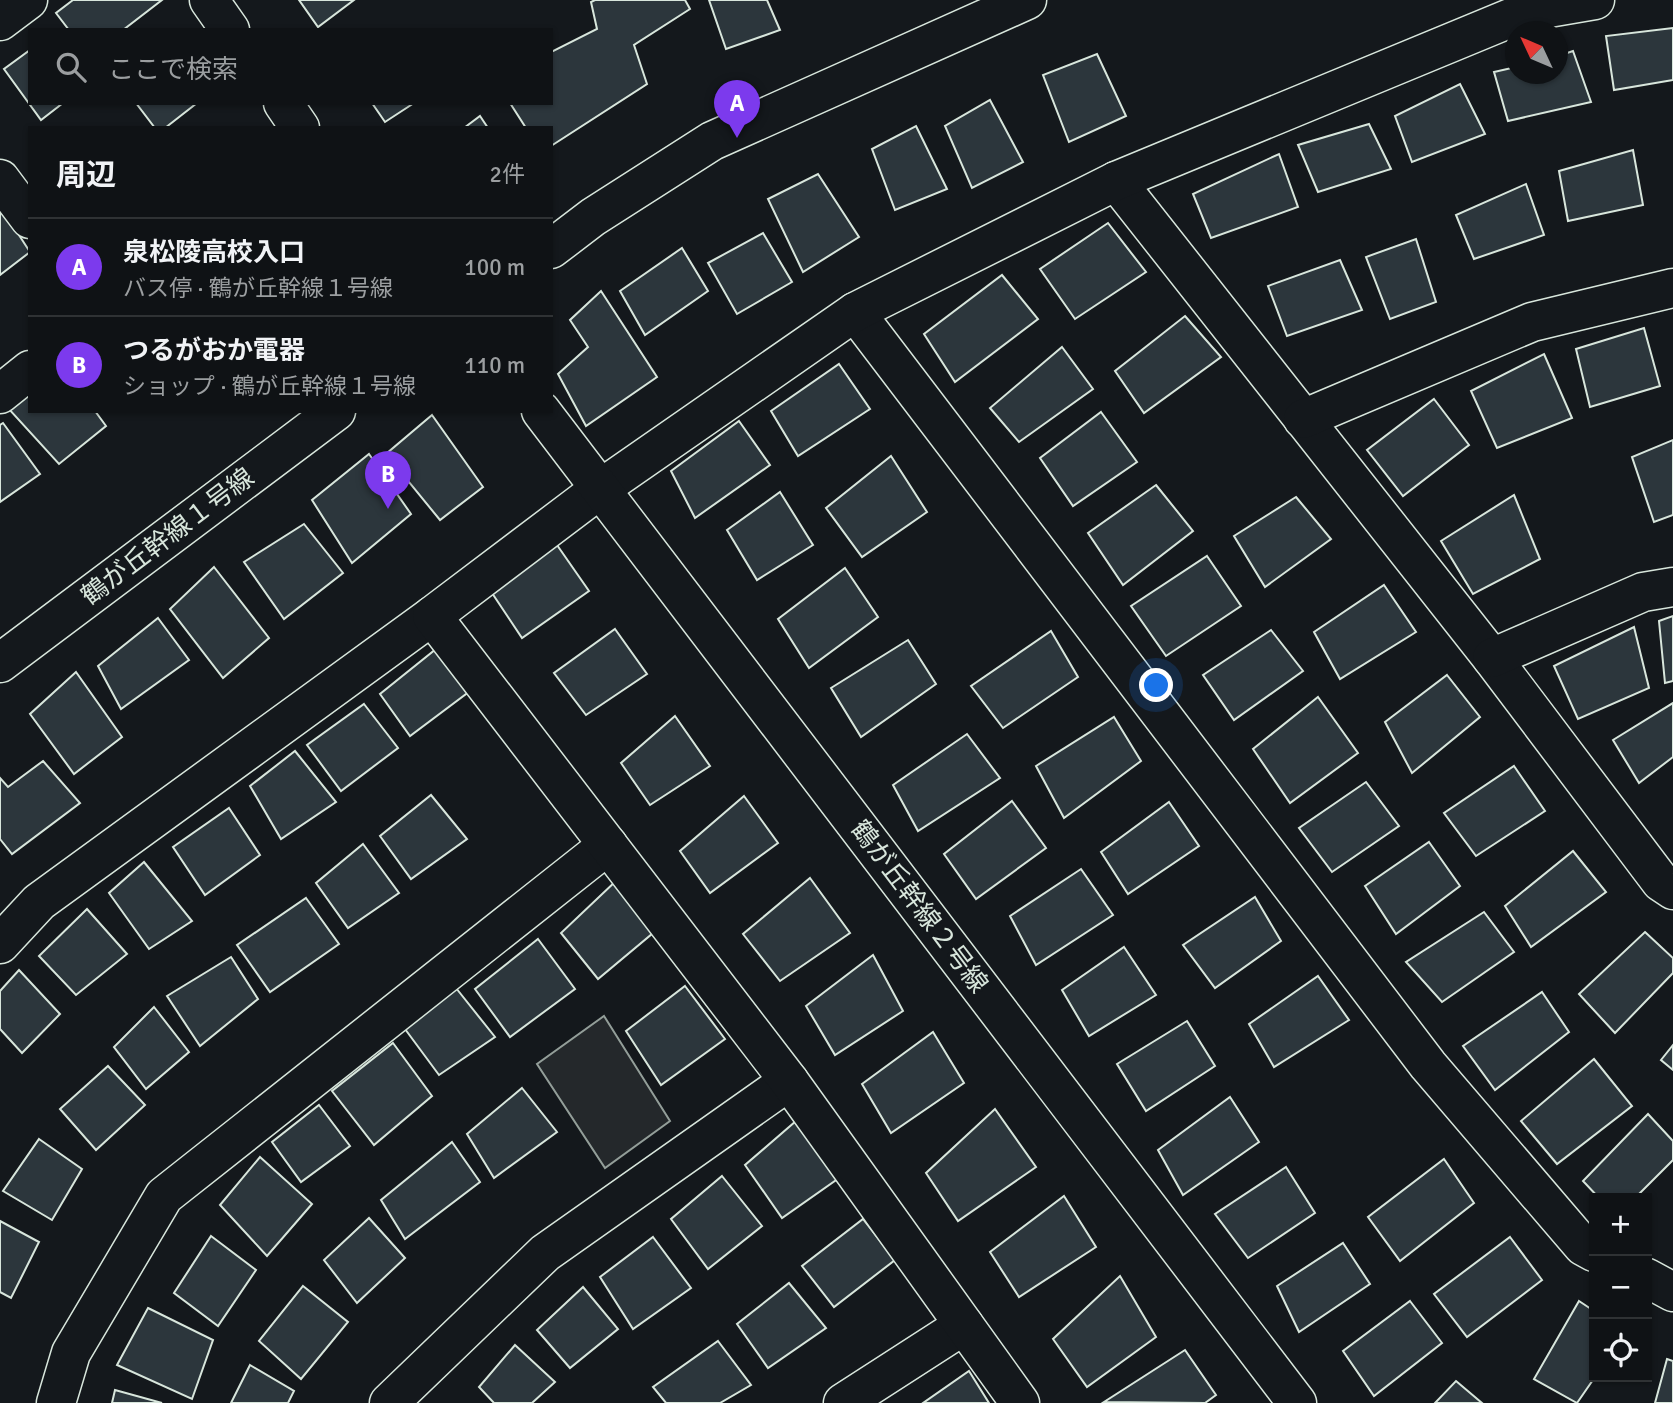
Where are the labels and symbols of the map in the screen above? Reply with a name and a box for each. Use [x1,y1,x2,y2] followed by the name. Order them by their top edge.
[1505,21,1568,84] north arrow
[714,80,760,138] pin: A
[365,451,411,509] pin: B
[75,462,261,612] street label: 鶴が丘幹線１号線
[1139,668,1173,702] your location
[844,814,994,1000] street label: 鶴が丘幹線２号線

